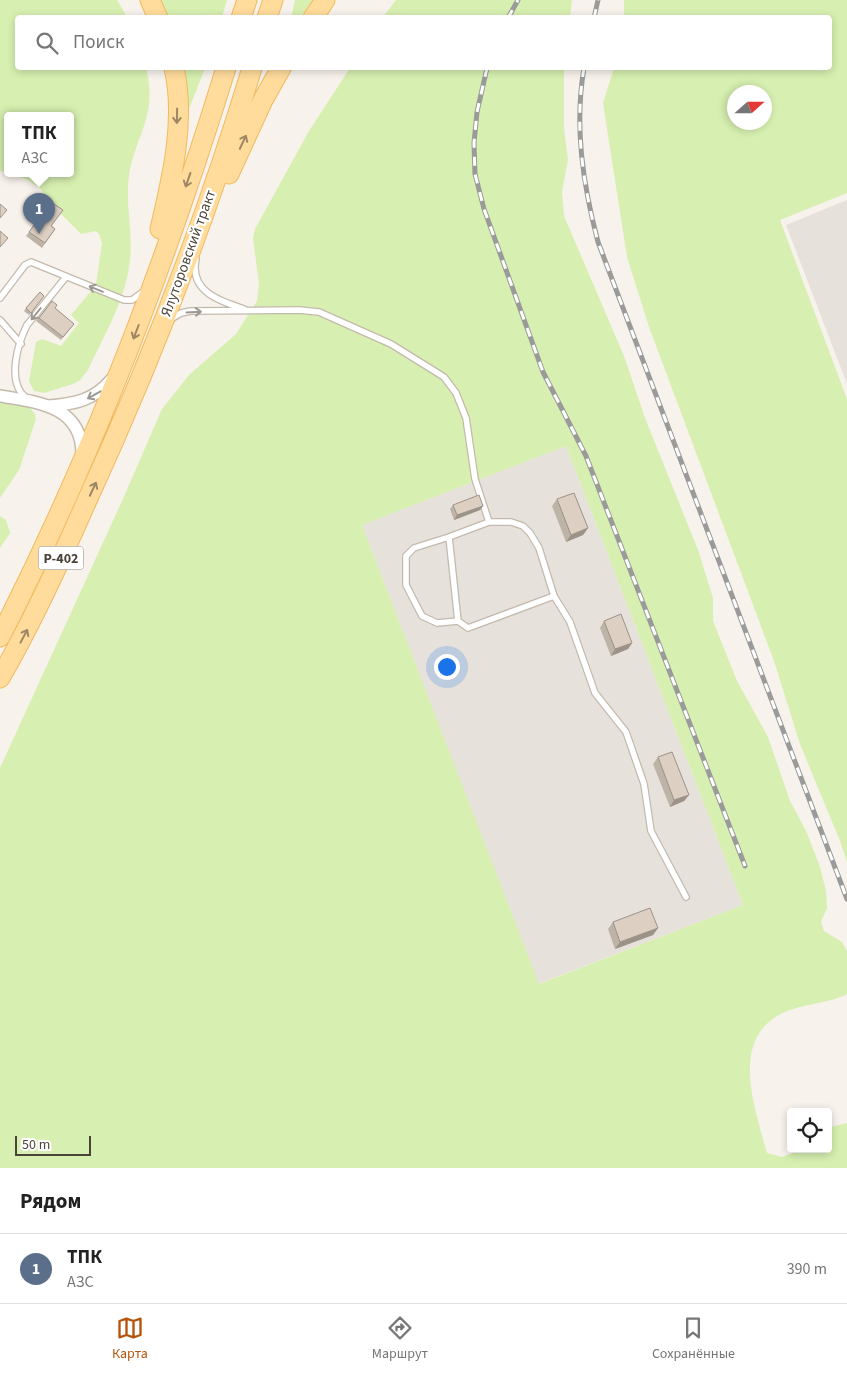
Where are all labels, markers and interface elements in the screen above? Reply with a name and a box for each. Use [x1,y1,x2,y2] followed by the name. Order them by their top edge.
[15,15,832,70] search box
[33,29,61,57] icon: search
[73,29,124,56] text: Поиск
[727,85,772,130] north arrow
[172,108,182,124] one-way arrow
[4,112,74,177] popup
[22,120,56,147] text: ТПК
[239,135,248,150] one-way arrow
[22,147,48,169] text: АЗС
[183,172,192,187] one-way arrow
[156,187,221,319] street label: Ялуторовский тракт
[23,193,55,234] pin: 1
[89,284,104,293] one-way arrow
[30,307,41,320] one-way arrow
[185,307,201,316] one-way arrow
[130,324,139,339] one-way arrow
[87,391,101,401] one-way arrow
[89,482,98,497] one-way arrow
[38,546,84,570] road number: Р-402
[19,628,29,643] one-way arrow
[434,654,460,680] your location
[787,1108,832,1153] map controls
[787,1108,832,1153] button: locate
[15,1133,91,1156] scale bar
[22,1135,50,1155] text: 50 m
[20,1186,81,1216] text: Рядом
[67,1244,102,1271] text: ТПК
[32,1258,40,1280] text: 1
[787,1258,827,1280] text: 390 m
[67,1271,94,1293] text: АЗС
[112,1314,148,1364] tab: Карта
[372,1314,428,1364] tab: Маршрут
[652,1314,735,1364] tab: Сохранённые

